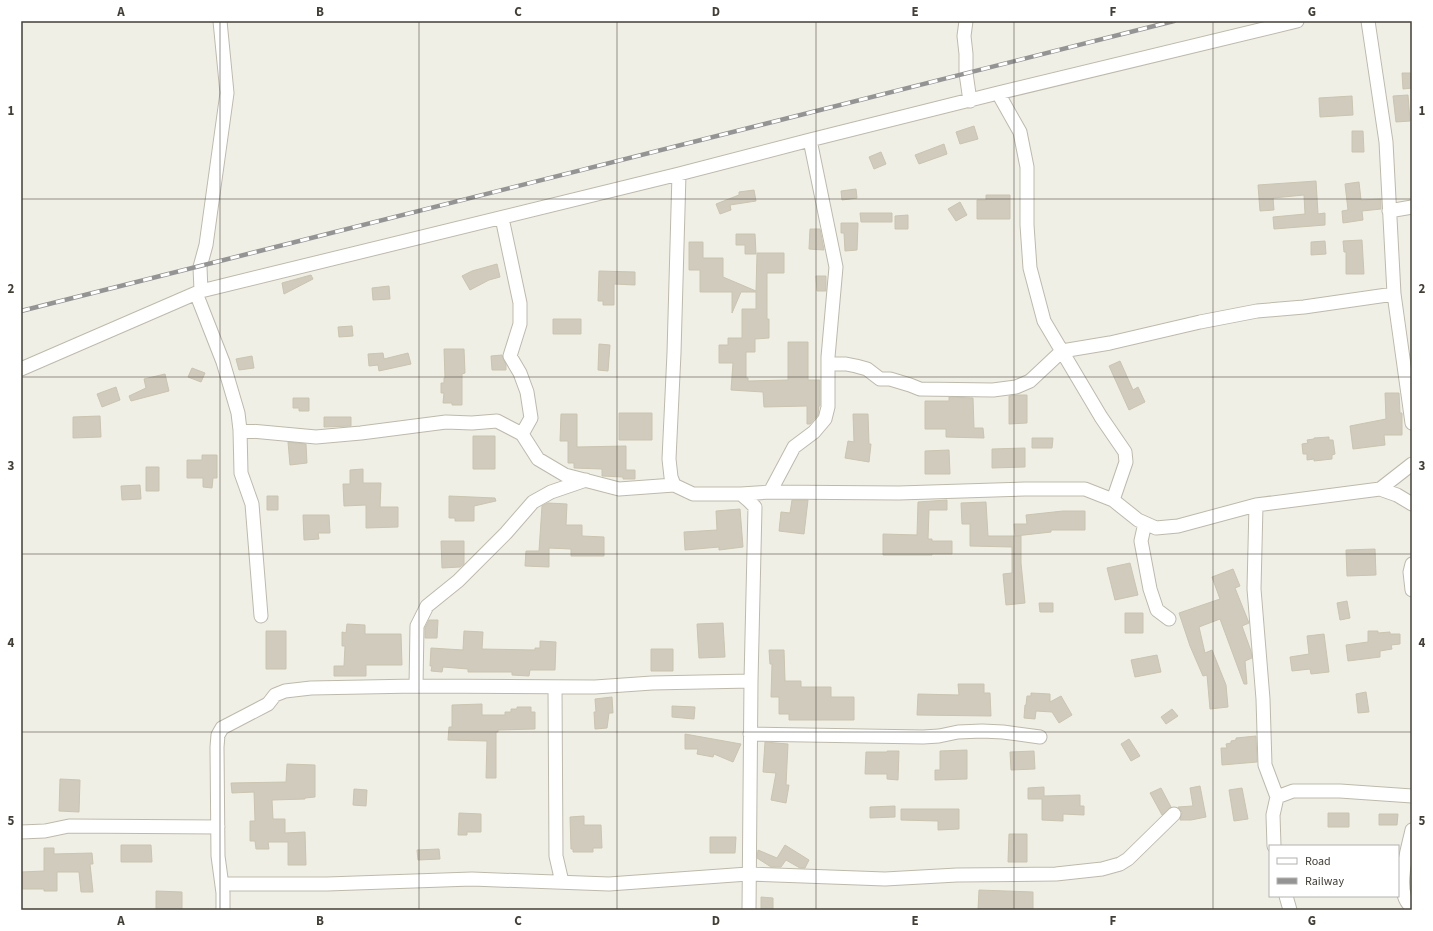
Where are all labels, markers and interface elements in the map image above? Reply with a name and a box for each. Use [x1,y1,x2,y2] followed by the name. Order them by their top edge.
[116,3,125,21] text: A
[316,3,324,21] text: B
[514,3,522,21] text: C
[712,3,720,21] text: D
[911,3,919,21] text: E
[1110,3,1117,21] text: F
[1308,3,1316,21] text: G
[8,102,15,120] text: 1
[1419,102,1426,120] text: 1
[8,280,15,298] text: 2
[1419,280,1426,298] text: 2
[8,457,15,475] text: 3
[1419,457,1426,475] text: 3
[8,634,15,652] text: 4
[1419,634,1426,652] text: 4
[8,812,15,830] text: 5
[1419,812,1426,830] text: 5
[1269,845,1399,897] legend
[1305,853,1331,870] text: Road
[1305,873,1344,890] text: Railway
[116,912,125,930] text: A
[316,912,324,930] text: B
[514,912,522,930] text: C
[712,912,720,930] text: D
[911,912,919,930] text: E
[1110,912,1117,930] text: F
[1308,912,1316,930] text: G

